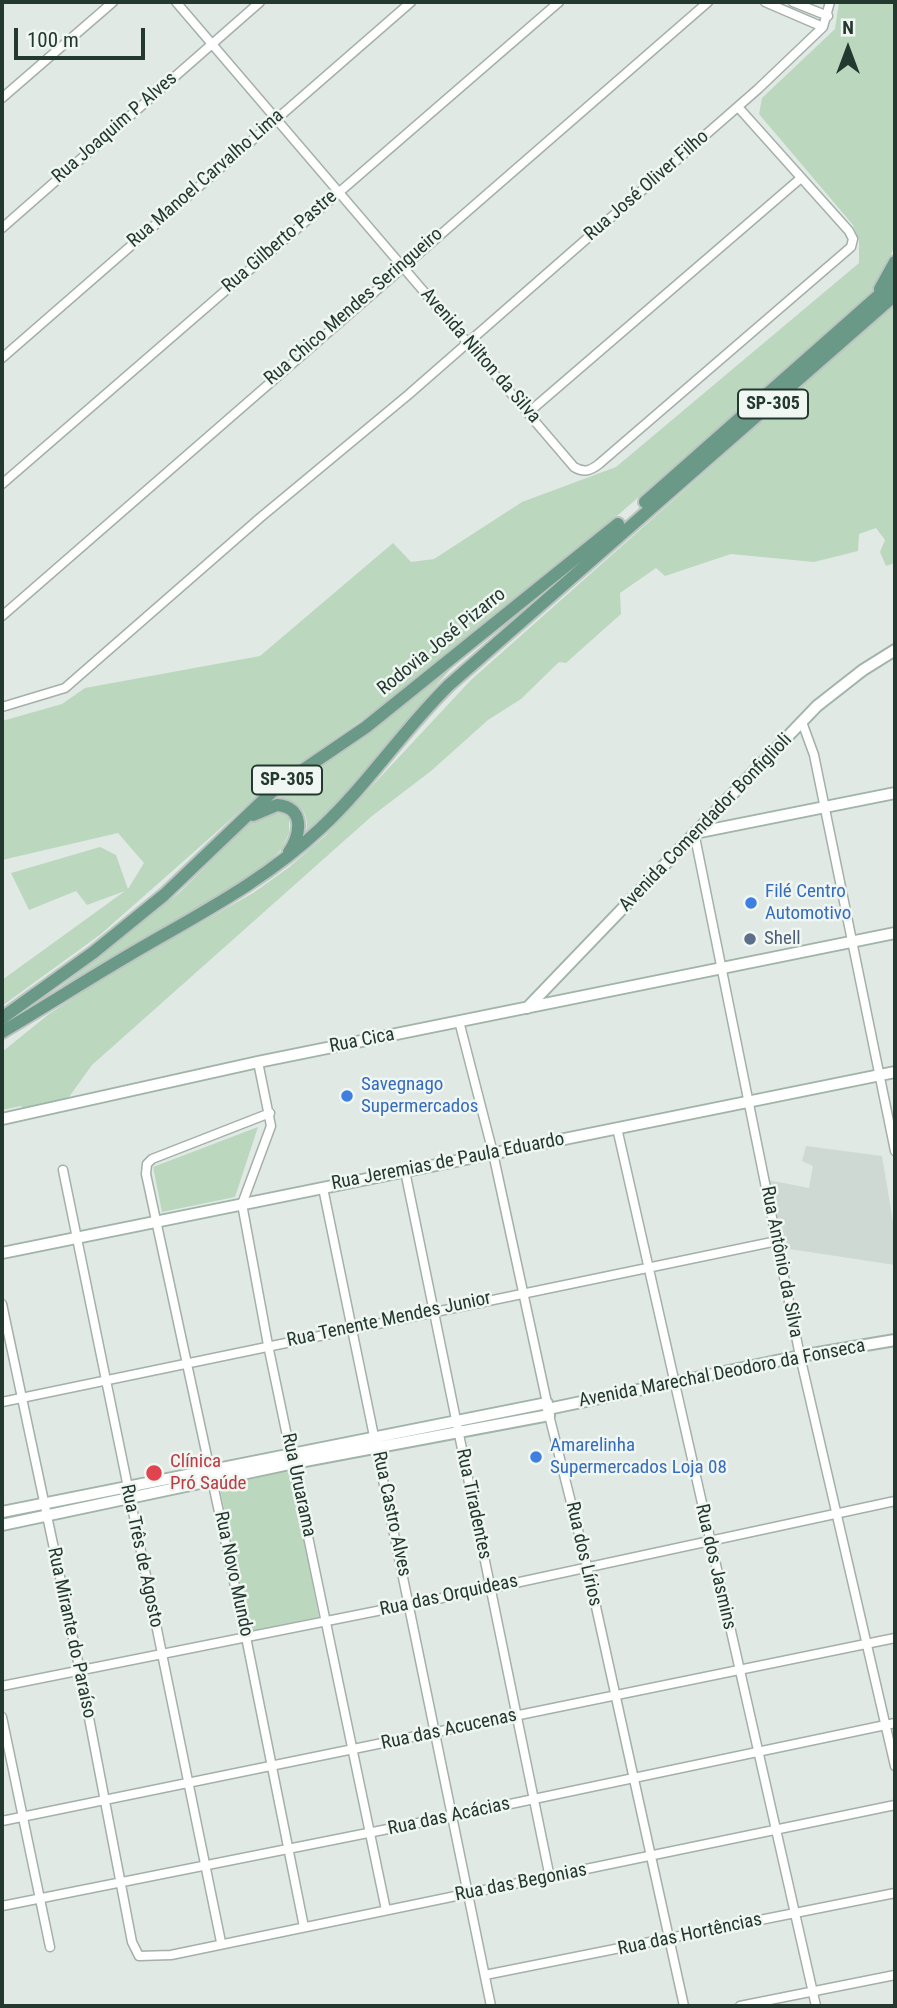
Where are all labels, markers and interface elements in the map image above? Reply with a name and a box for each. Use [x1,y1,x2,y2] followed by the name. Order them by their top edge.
[18,14,149,58] scale bar
[813,14,883,84] north arrow
[842,16,854,39] text: N
[27,28,79,52] text: 100 m
[48,68,182,188] street label: Rua Joaquim P Alves
[123,105,289,253] street label: Rua Manoel Carvalho Lima
[580,126,714,246] street label: Rua José Oliver Filho
[218,186,342,298] street label: Rua Gilberto Pastre
[260,223,448,391] street label: Rua Chico Mendes Seringueiro
[415,284,545,428] street label: Avenida Nilton da Silva
[738,390,808,418] road number: SP-305
[373,583,511,701] street label: Rodovia José Pizarro
[615,729,797,917] street label: Avenida Comendador Bonfiglioli
[252,766,322,794] road number: SP-305
[765,881,851,925] place label: Filé Centro Automotivo
[743,895,759,911] marker: Filé Centro Automotivo
[764,928,801,950] place label: Shell
[742,931,758,947] marker: Shell
[328,1024,396,1058] street label: Rua Cica
[361,1074,478,1118] place label: Savegnago Supermercados
[339,1088,355,1104] marker: Savegnago Supermercados
[330,1128,566,1196] street label: Rua Jeremias de Paula Eduardo
[755,1184,807,1340] street label: Rua Antônio da Silva
[285,1287,493,1353] street label: Rua Tenente Mendes Junior
[577,1335,867,1413] street label: Avenida Marechal Deodoro da Fonseca
[276,1431,320,1539] street label: Rua Uruarama
[550,1435,727,1479] place label: Amarelinha Supermercados Loja 08
[450,1447,496,1561] street label: Rua Tiradentes
[367,1449,415,1579] street label: Rua Castro Alves
[528,1449,544,1465] marker: Amarelinha Supermercados Loja 08
[170,1451,247,1495] place label: Clínica Pró Saúde
[144,1463,164,1483] marker: Clínica Pró Saúde
[115,1482,167,1630] street label: Rua Três de Agosto
[560,1500,606,1608] street label: Rua dos Lírios
[689,1502,741,1632] street label: Rua dos Jasmins
[209,1509,257,1639] street label: Rua Novo Mundo
[42,1545,100,1721] street label: Rua Mirante do Paraíso
[378,1570,520,1622] street label: Rua das Orquideas
[379,1705,519,1755] street label: Rua das Acucenas
[386,1793,512,1841] street label: Rua das Acácias
[453,1859,589,1907] street label: Rua das Begonias
[616,1909,764,1961] street label: Rua das Hortências

